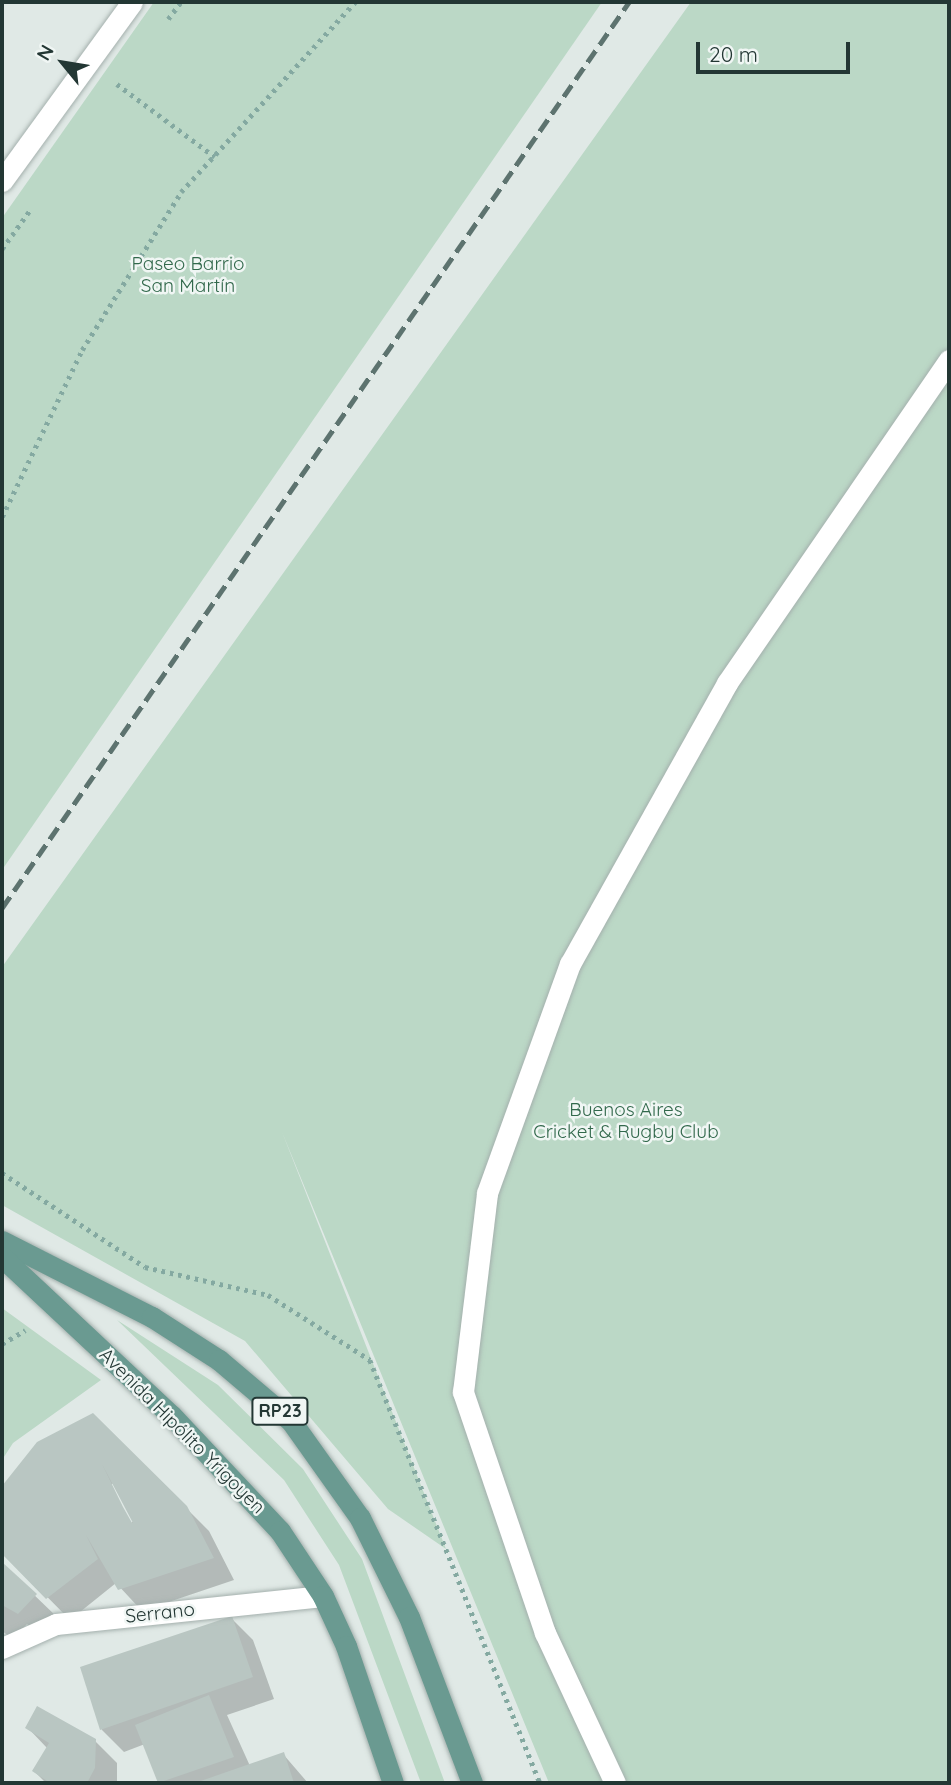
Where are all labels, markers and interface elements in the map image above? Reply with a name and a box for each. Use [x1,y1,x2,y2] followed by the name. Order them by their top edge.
[28,28,98,98] north arrow
[699,28,853,72] scale bar
[31,40,59,65] text: N
[709,41,758,67] text: 20 m
[131,253,245,297] park label: Paseo Barrio San Martín
[533,1099,719,1143] park label: Buenos Aires Cricket & Rugby Club
[94,1343,270,1519] street label: Avenida Hipólito Yrigoyen
[250,1396,310,1426] road number: RP23
[124,1598,196,1628] street label: Serrano

